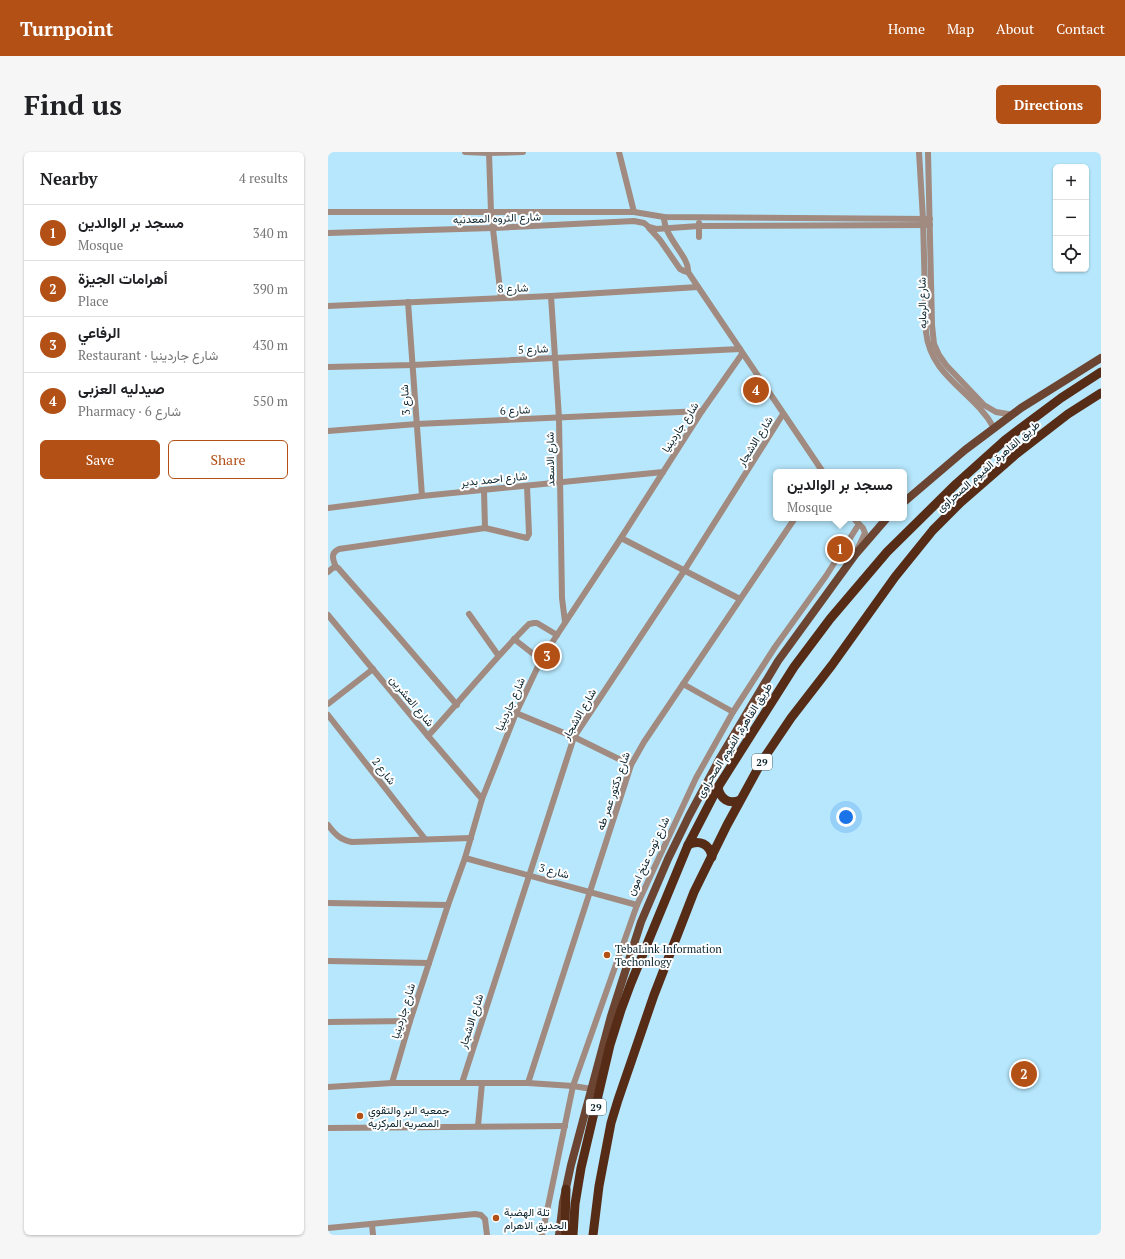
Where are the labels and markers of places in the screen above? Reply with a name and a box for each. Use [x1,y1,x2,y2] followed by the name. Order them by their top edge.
[743,375,769,405] pin: 4
[827,534,853,564] pin: 1
[534,641,560,671] pin: 3
[615,942,722,969] place label: TebaLink Information Techonlogy
[602,950,612,960] marker: TebaLink Information Techonlogy
[1011,1059,1037,1089] pin: 2
[368,1103,450,1130] place label: جمعيه البر والتقوي المصريه المركزيه
[355,1111,365,1121] marker: جمعيه البر والتقوي المصريه المركزيه
[504,1205,567,1233] place label: تلة الهضبة الحديق الاهرام
[491,1213,501,1223] marker: تلة الهضبة الحديق الاهرام

